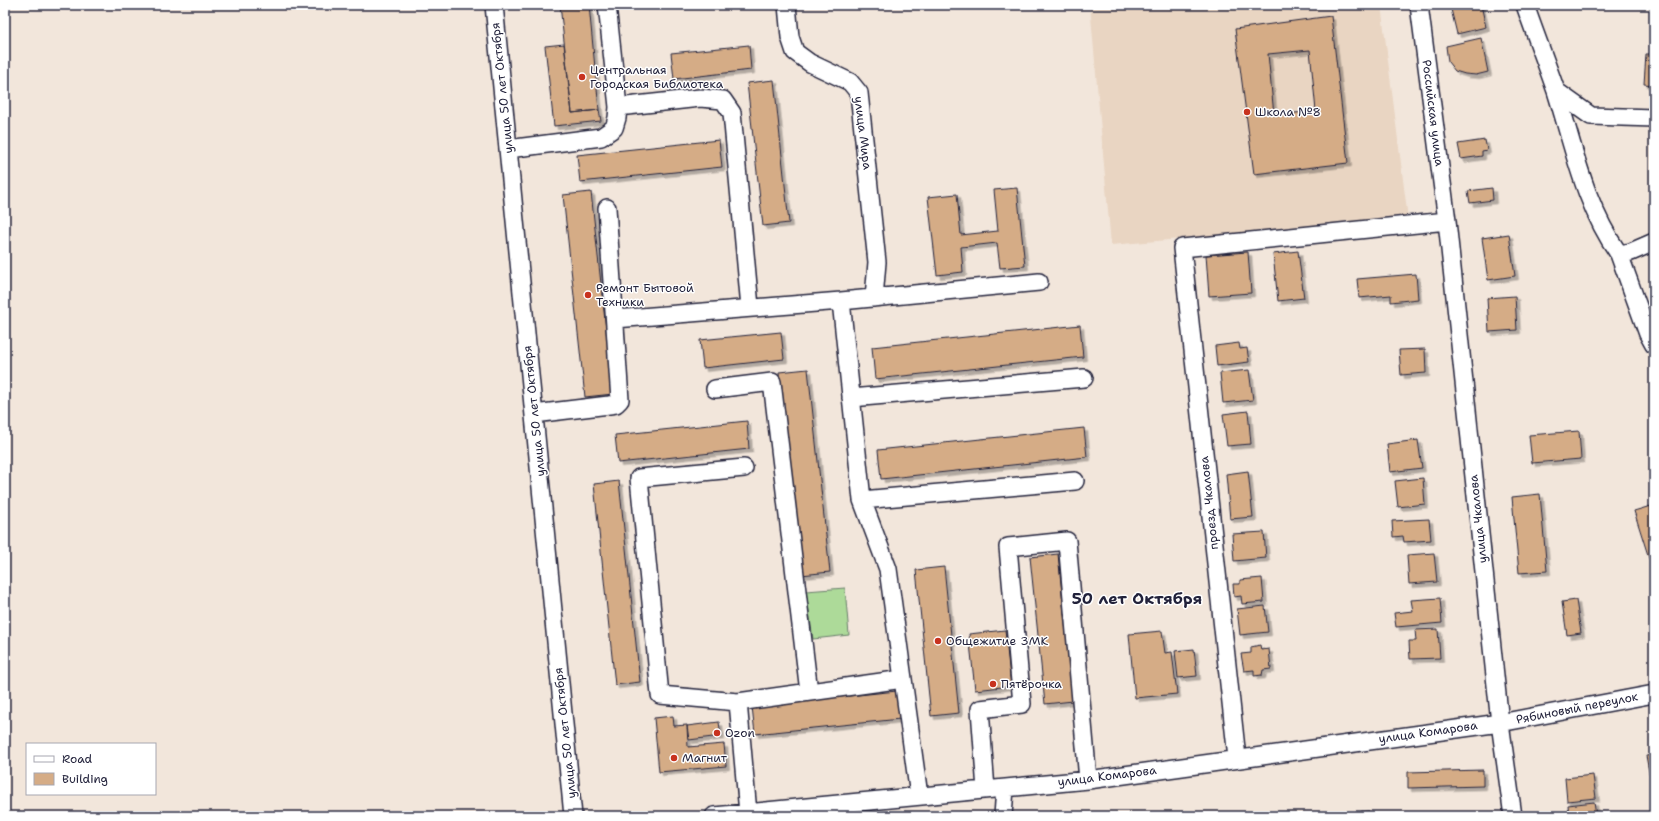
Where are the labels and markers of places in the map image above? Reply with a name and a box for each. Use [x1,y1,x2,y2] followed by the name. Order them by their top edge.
[590,62,724,92] place label: Центральная Городская Библиотека
[577,72,587,82] marker: Центральная Городская Библиотека
[1255,104,1321,120] place label: Школа №8
[1242,107,1252,117] marker: Школа №8
[596,280,694,310] place label: Ремонт Бытовой Техники
[583,290,593,300] marker: Ремонт Бытовой Техники
[946,633,1048,649] place label: Общежитие 3МК
[933,636,943,646] marker: Общежитие 3МК
[1001,676,1062,692] place label: Пятёрочка
[988,679,998,689] marker: Пятёрочка
[725,725,755,741] place label: Ozon
[712,728,722,738] marker: Ozon
[682,750,728,766] place label: Магнит
[669,753,679,763] marker: Магнит

